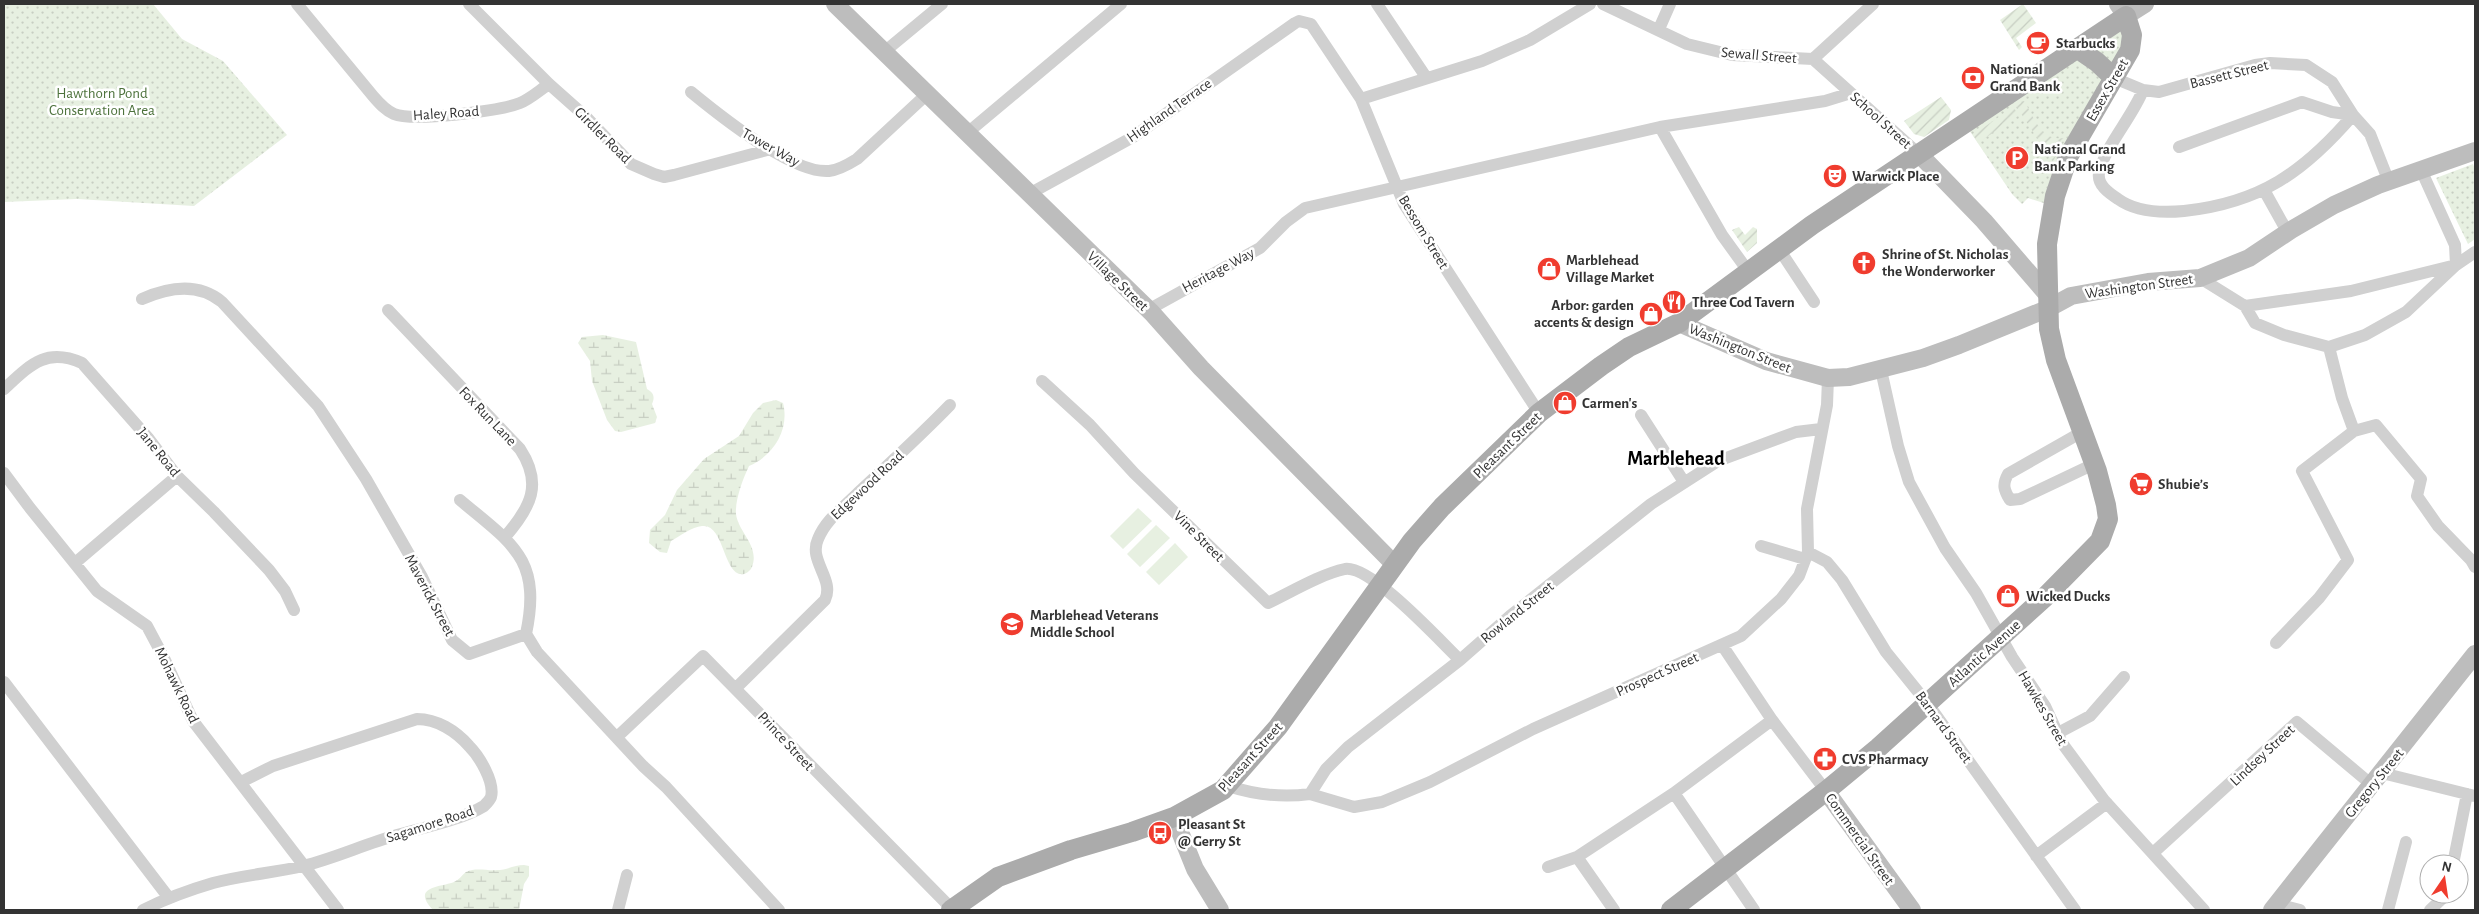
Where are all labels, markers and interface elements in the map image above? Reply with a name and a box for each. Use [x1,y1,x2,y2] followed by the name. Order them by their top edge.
[2025,30,2051,56] cafe icon: Starbucks
[2056,36,2116,51] place label: Starbucks
[1721,45,1798,66] street label: Sewall Street
[2084,56,2131,124] street label: Essex Street
[2188,57,2270,91] street label: Bassett Street
[1990,62,2061,94] place label: National Grand Bank
[1960,65,1986,91] bank icon: National Grand Bank
[1124,76,1215,145] street label: Highland Terrace
[49,86,155,118] park label: Hawthorn Pond Conservation Area
[1847,89,1914,152] street label: School Street
[412,104,480,123] street label: Haley Road
[572,104,634,167] street label: Girdler Road
[739,126,803,170] street label: Tower Way
[2034,142,2126,174] place label: National Grand Bank Parking
[2004,145,2030,171] parking icon: National Grand Bank Parking
[1822,163,1848,189] theatre icon: Warwick Place
[1852,169,1939,184] place label: Warwick Place
[1396,193,1451,272] street label: Bessom Street
[1180,245,1257,296] street label: Heritage Way
[1882,247,2009,279] place label: Shrine of St. Nicholas the Wonderworker
[1084,249,1151,314] street label: Village Street
[1851,250,1877,276] church icon: Shrine of St. Nicholas the Wonderworker
[1566,253,1654,285] place label: Marblehead Village Market
[1536,256,1562,282] shop icon: Marblehead Village Market
[2084,271,2194,301] street label: Washington Street
[1661,289,1687,315] restaurant icon: Three Cod Tavern
[1692,295,1795,310] place label: Three Cod Tavern
[1534,298,1634,330] place label: Arbor: garden accents & design
[1638,301,1664,327] shop icon: Arbor: garden accents & design
[1687,321,1793,376] street label: Washington Street
[456,384,519,449] street label: Fox Run Lane
[1552,390,1578,416] shop icon: Carmen's
[1582,396,1637,411] place label: Carmen's
[1470,409,1544,481] street label: Pleasant Street
[134,425,183,480] street label: Jane Road
[828,448,907,523] street label: Edgewood Road
[1627,449,1725,469] district label: Marblehead
[2128,471,2154,497] supermarket icon: Shubie’s
[2158,477,2209,492] place label: Shubie’s
[1171,508,1227,565] street label: Vine Street
[402,552,457,639] street label: Maverick Street
[1478,578,1557,646] street label: Rowland Street
[1995,583,2021,609] shop icon: Wicked Ducks
[2026,589,2110,604] place label: Wicked Ducks
[1030,608,1159,640] place label: Marblehead Veterans Middle School
[999,611,1025,637] school or university icon: Marblehead Veterans Middle School
[1945,617,2024,690] street label: Atlantic Avenue
[152,645,202,726] street label: Mohawk Road
[1614,650,1701,699] street label: Prospect Street
[2015,668,2070,748] street label: Hawkes Street
[1913,689,1975,766] street label: Barnard Street
[755,709,817,774] street label: Prince Street
[1215,719,1286,795] street label: Pleasant Street
[2227,722,2298,789] street label: Lindsey Street
[1812,746,1838,772] pharmacy icon: CVS Pharmacy
[2342,746,2407,821] street label: Gregory Street
[1842,752,1929,767] place label: CVS Pharmacy
[1822,791,1897,888] street label: Commercial Street
[385,803,476,846] street label: Sagamore Road
[1178,817,1245,849] place label: Pleasant St @ Gerry St
[1147,820,1173,846] bus stop icon: Pleasant St @ Gerry St
[2419,854,2469,904] north arrow
[2440,859,2453,875] text: N

